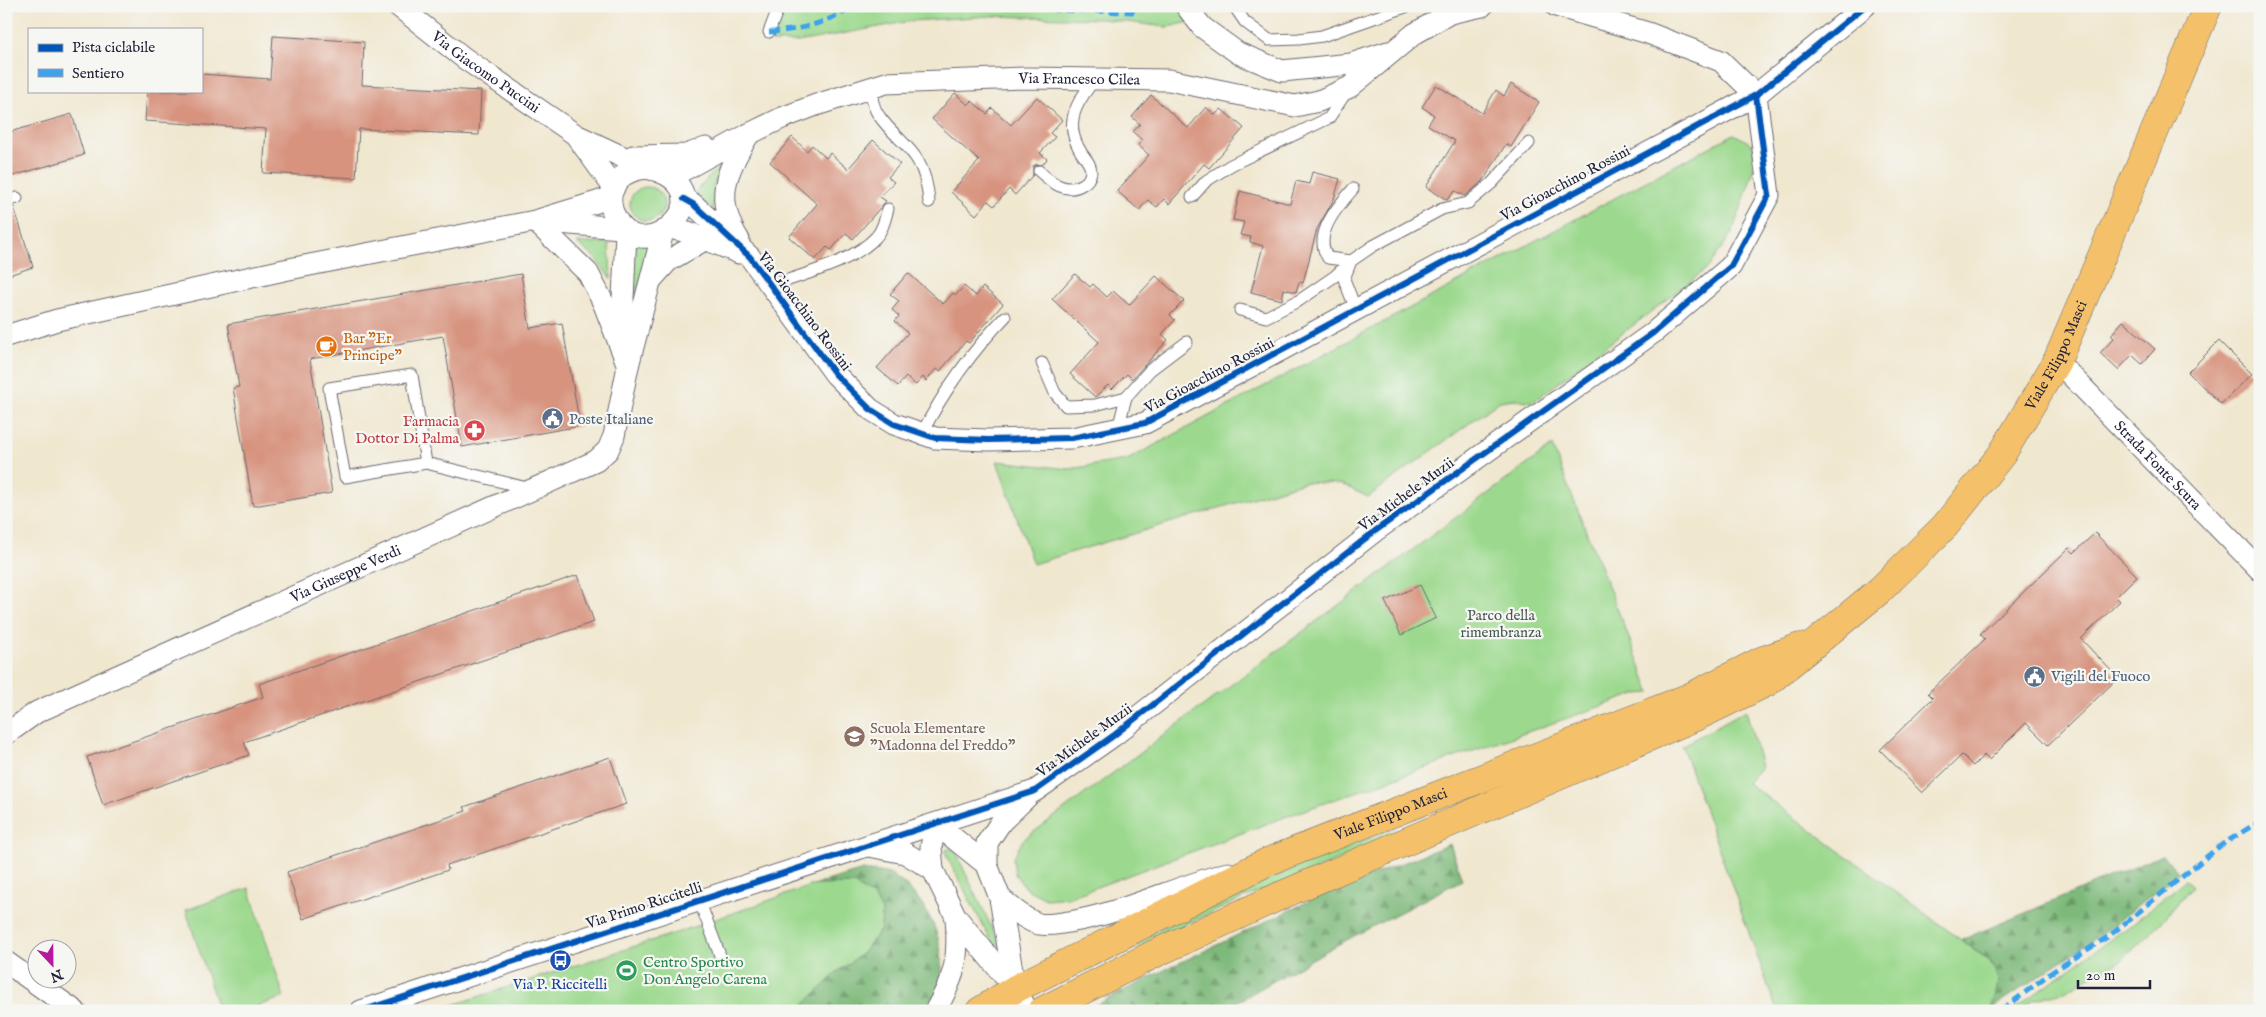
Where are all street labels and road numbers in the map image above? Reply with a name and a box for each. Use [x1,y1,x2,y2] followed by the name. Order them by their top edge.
[427,27,544,117] street label: Via Giacomo Puccini
[1017,69,1141,90] street label: Via Francesco Cilea
[1496,141,1633,226] street label: Via Gioacchino Rossini
[753,247,856,375] street label: Via Gioacchino Rossini
[2021,298,2092,415] street label: Viale Filippo Masci
[1140,333,1277,418] street label: Via Gioacchino Rossini
[2110,417,2206,514] street label: Strada Fonte Scura
[1354,453,1458,536] street label: Via Michele Muzii
[286,541,404,608] street label: Via Giuseppe Verdi
[1032,699,1136,782] street label: Via Michele Muzii
[1330,784,1450,845] street label: Viale Filippo Masci
[583,878,705,934] street label: Via Primo Riccitelli

